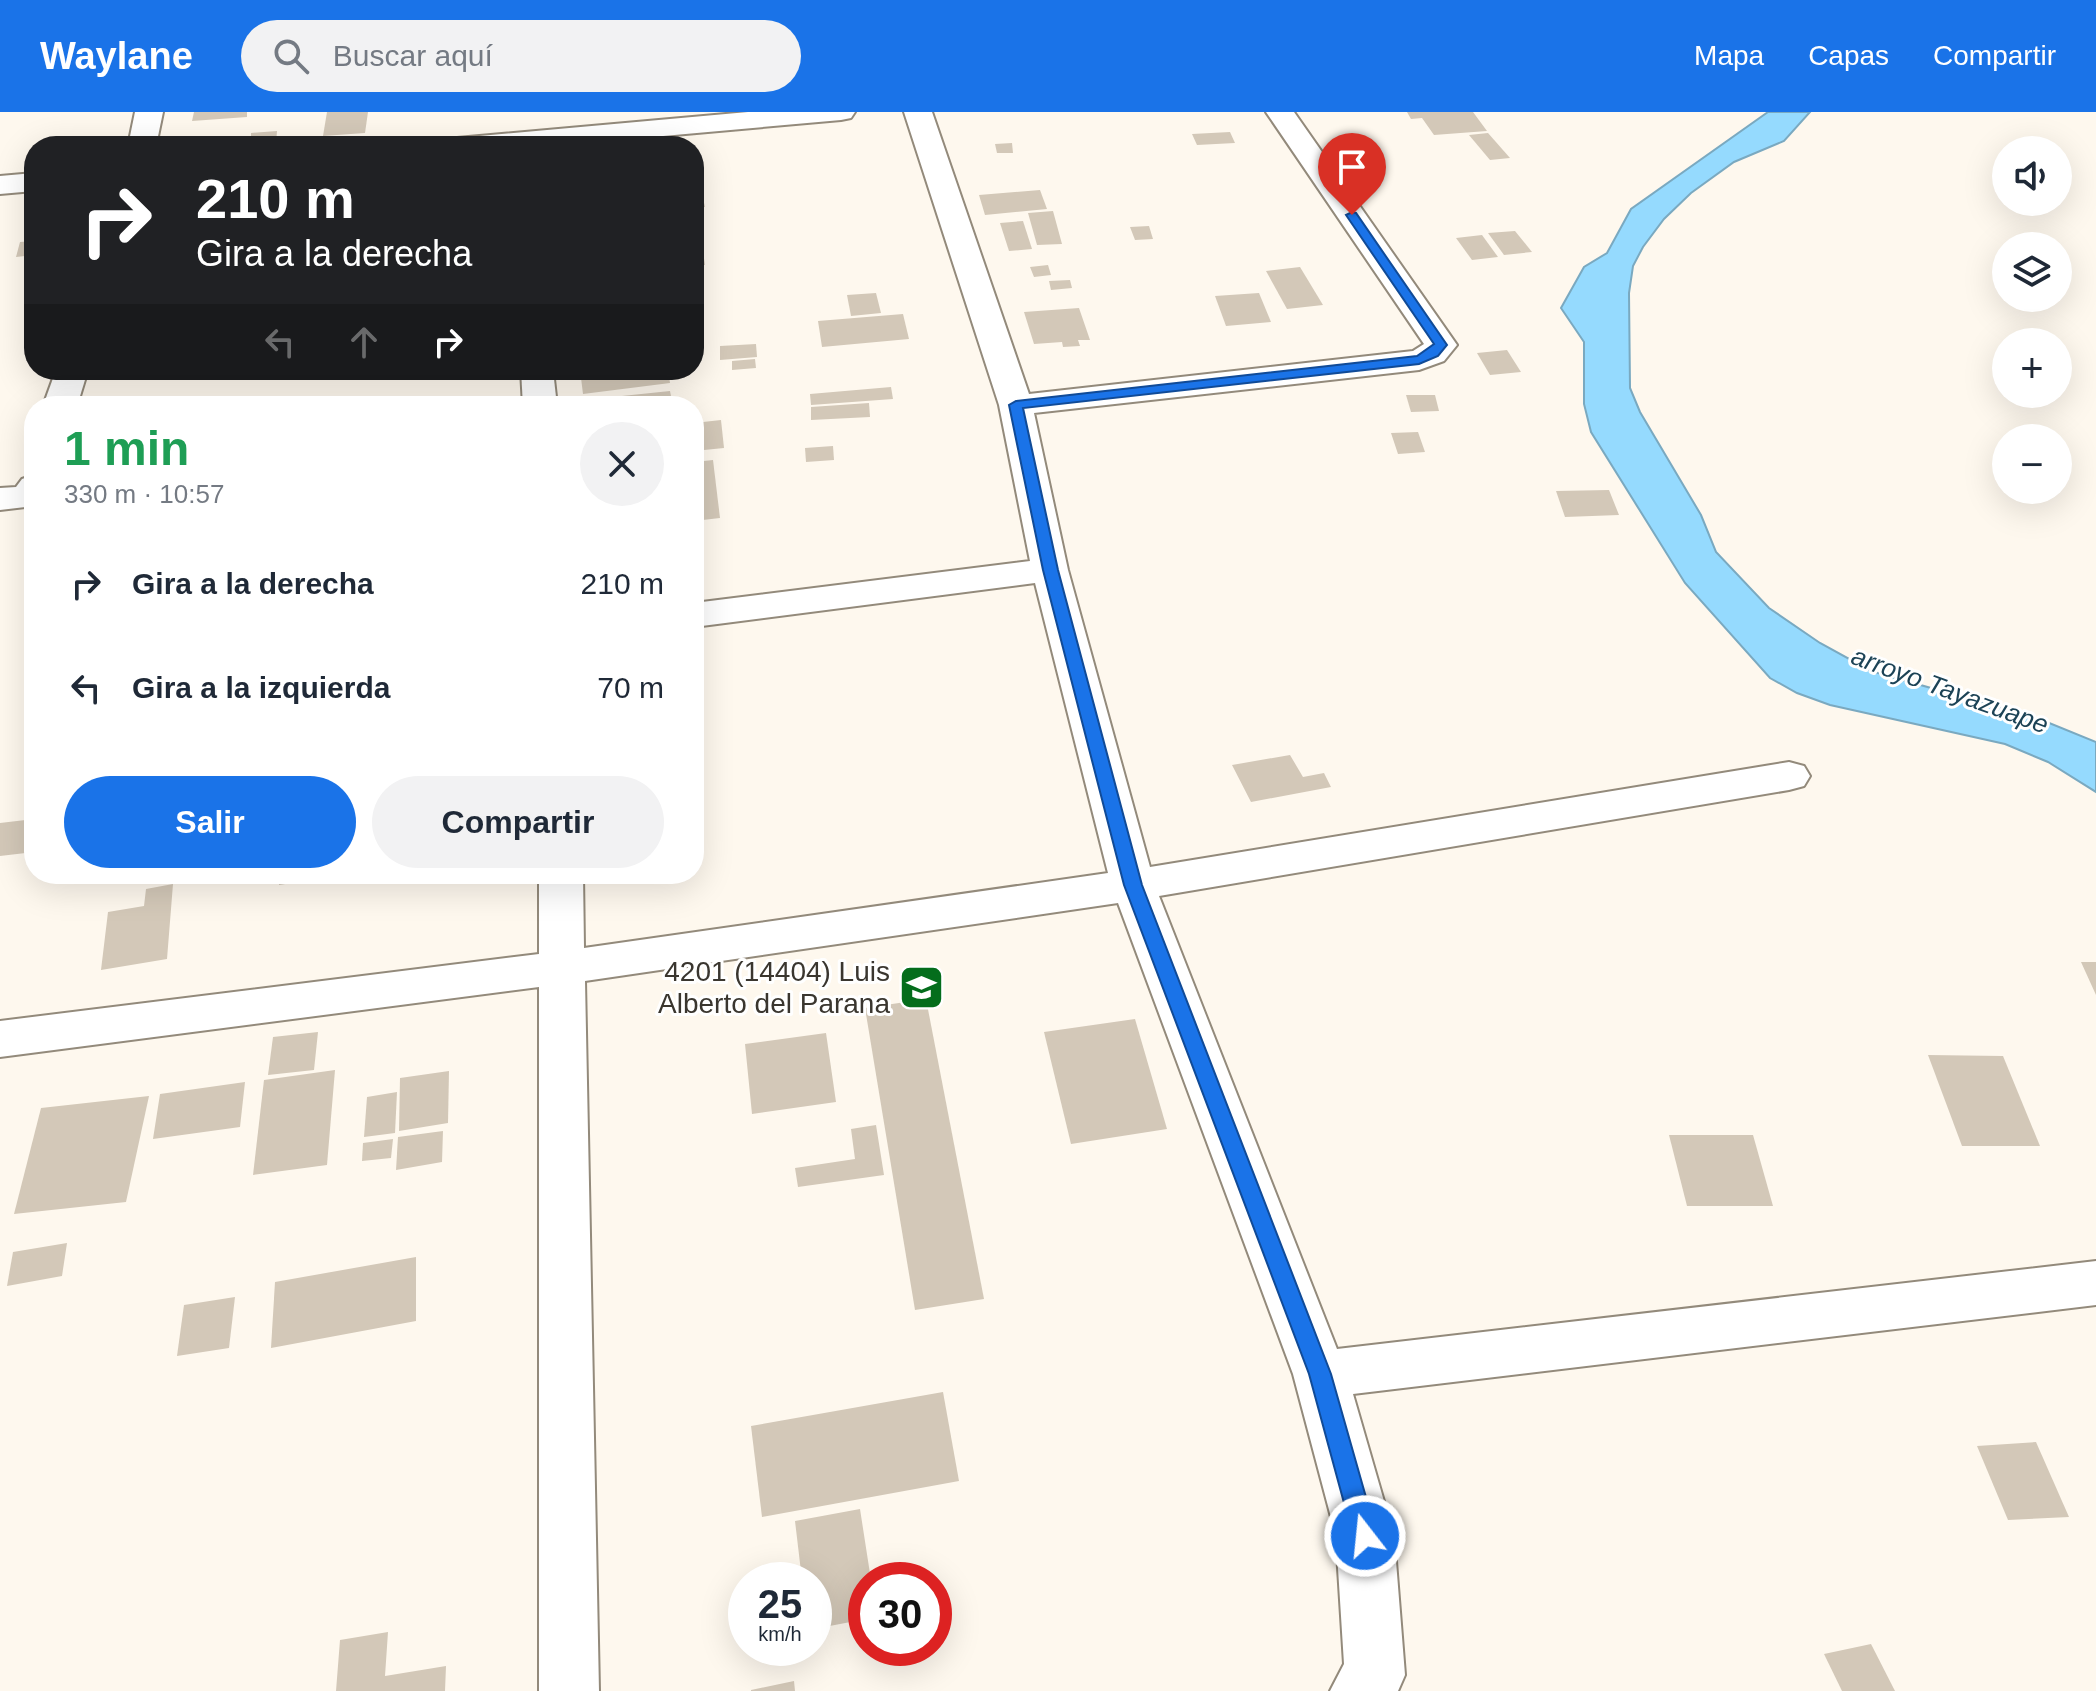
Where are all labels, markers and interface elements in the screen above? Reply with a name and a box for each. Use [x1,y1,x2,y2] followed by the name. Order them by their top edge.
[241,20,801,92] search box
[269,34,313,78] icon: search
[40,35,193,77] text: Waylane
[333,39,493,72] text: Buscar aquí
[1694,40,1764,71] text: Mapa
[1808,40,1889,71] text: Capas
[1933,40,2056,71] text: Compartir
[1318,133,1386,215] pin
[1992,136,2072,504] map controls
[1992,136,2072,216] button: sound
[1330,145,1374,189] icon: arrive
[196,167,355,230] text: 210 m
[64,168,168,272] icon: right
[1992,232,2072,312] button: layers
[196,233,472,274] text: Gira a la derecha
[258,320,302,364] icon: left
[342,320,386,364] icon: ahead
[426,320,470,364] icon: right
[1992,328,2072,408] button: +
[64,422,189,475] text: 1 min
[580,422,664,506] button: close
[1992,424,2072,504] button: −
[64,479,224,509] text: 330 m · 10:57
[64,562,108,606] icon: right
[132,567,374,600] text: Gira a la derecha
[581,567,664,600] text: 210 m
[1848,640,2052,740] water label: arroyo Tayazuape
[64,666,108,710] icon: left
[132,671,390,704] text: Gira a la izquierda
[597,671,664,704] text: 70 m
[64,776,356,868] button: Salir
[372,776,664,868] button: Compartir
[658,956,890,1019] place label: 4201 (14404) Luis Alberto del Parana
[897,963,945,1011] school or university icon: 4201 (14404) Luis Alberto del Parana
[1323,1494,1407,1578] position arrow
[848,1562,952,1666] speed limit sign: 30
[758,1582,802,1626] text: 25
[758,1623,802,1645] text: km/h

